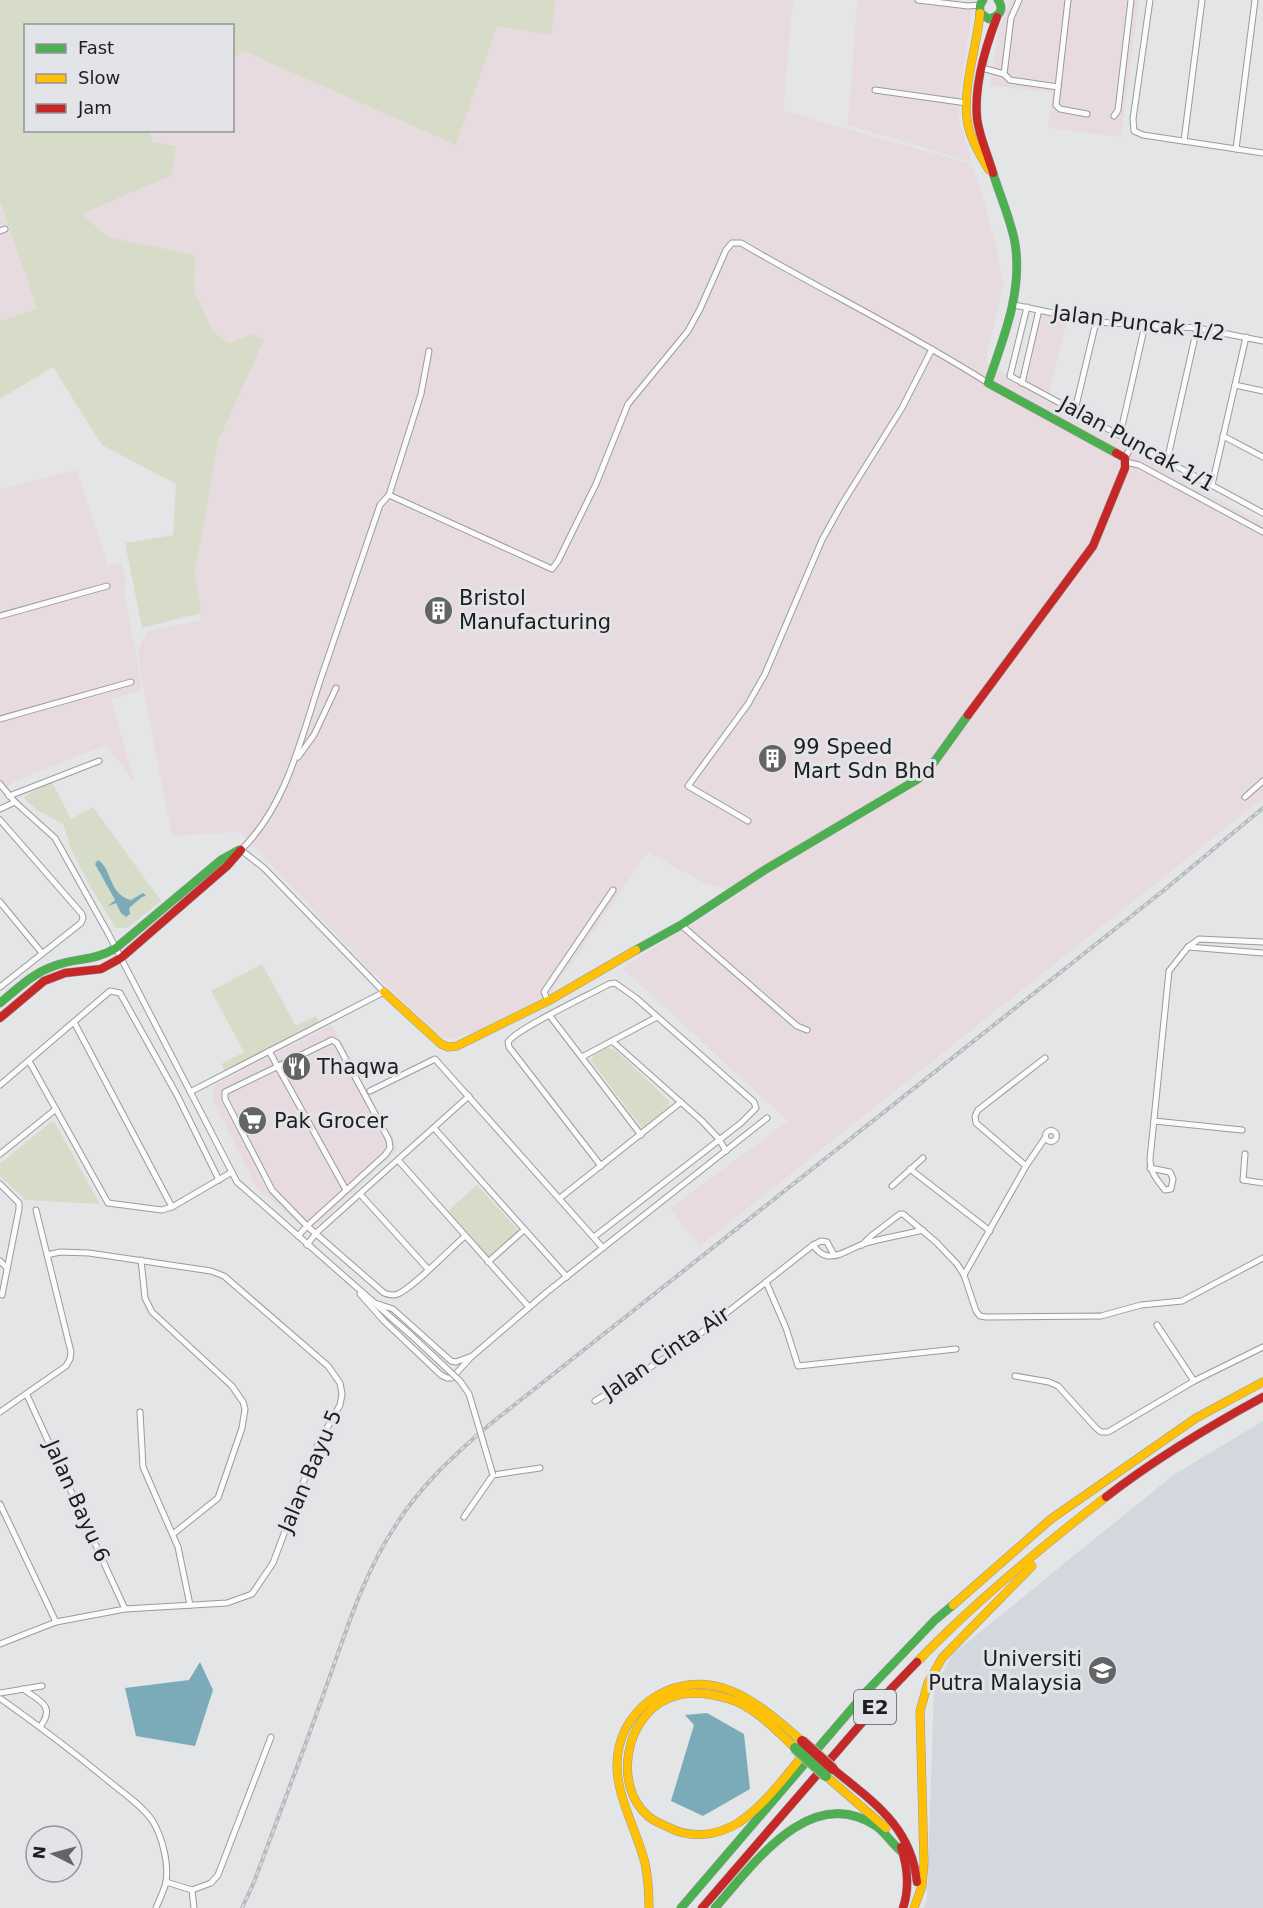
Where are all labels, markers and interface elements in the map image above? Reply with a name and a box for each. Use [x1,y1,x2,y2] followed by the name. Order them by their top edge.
[24,24,234,132] legend
[78,37,114,58] text: Fast
[78,67,120,88] text: Slow
[77,97,112,118] text: Jam
[1049,300,1227,345] street label: Jalan Puncak 1/2
[1053,390,1219,497] street label: Jalan Puncak 1/1
[459,586,611,634] place label: Bristol Manufacturing
[422,594,454,626] building icon: Bristol Manufacturing
[793,735,935,783] place label: 99 Speed Mart Sdn Bhd
[756,743,788,775] building icon: 99 Speed Mart Sdn Bhd
[280,1051,312,1083] restaurant icon: Thaqwa
[316,1055,399,1079] place label: Thaqwa
[237,1105,269,1137] supermarket icon: Pak Grocer
[274,1109,388,1133] place label: Pak Grocer
[596,1301,734,1405] street label: Jalan Cinta Air
[273,1406,347,1538] street label: Jalan Bayu 5
[39,1435,115,1566] street label: Jalan Bayu 6
[928,1647,1082,1695] place label: Universiti Putra Malaysia
[1087,1655,1119,1687] school or university icon: Universiti Putra Malaysia
[854,1690,896,1724] road number: E2
[24,1824,84,1884] north arrow
[29,1845,50,1860] text: N

